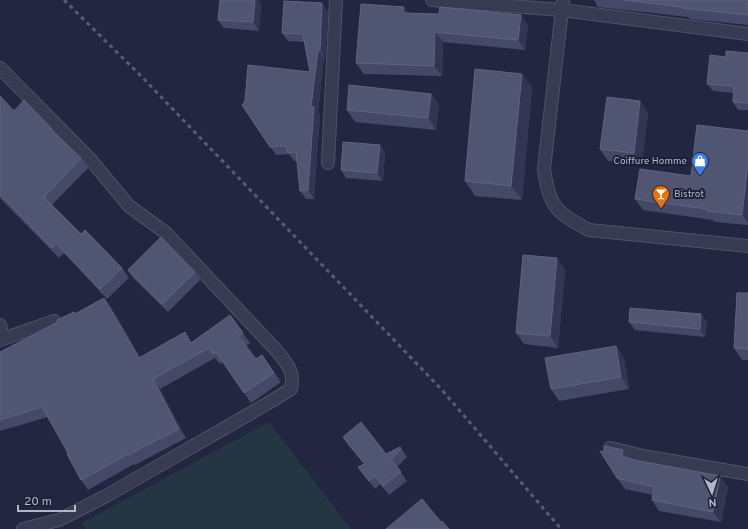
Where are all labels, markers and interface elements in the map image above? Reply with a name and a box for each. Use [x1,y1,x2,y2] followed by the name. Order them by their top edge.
[690,151,710,176] shop icon: Coiffure Homme
[613,155,687,168] place label: Coiffure Homme
[651,184,671,209] bar icon: Bistrot
[674,188,704,201] place label: Bistrot
[692,473,732,513] north arrow
[18,487,75,513] scale bar
[24,494,52,510] text: 20 m
[708,495,717,509] text: N

